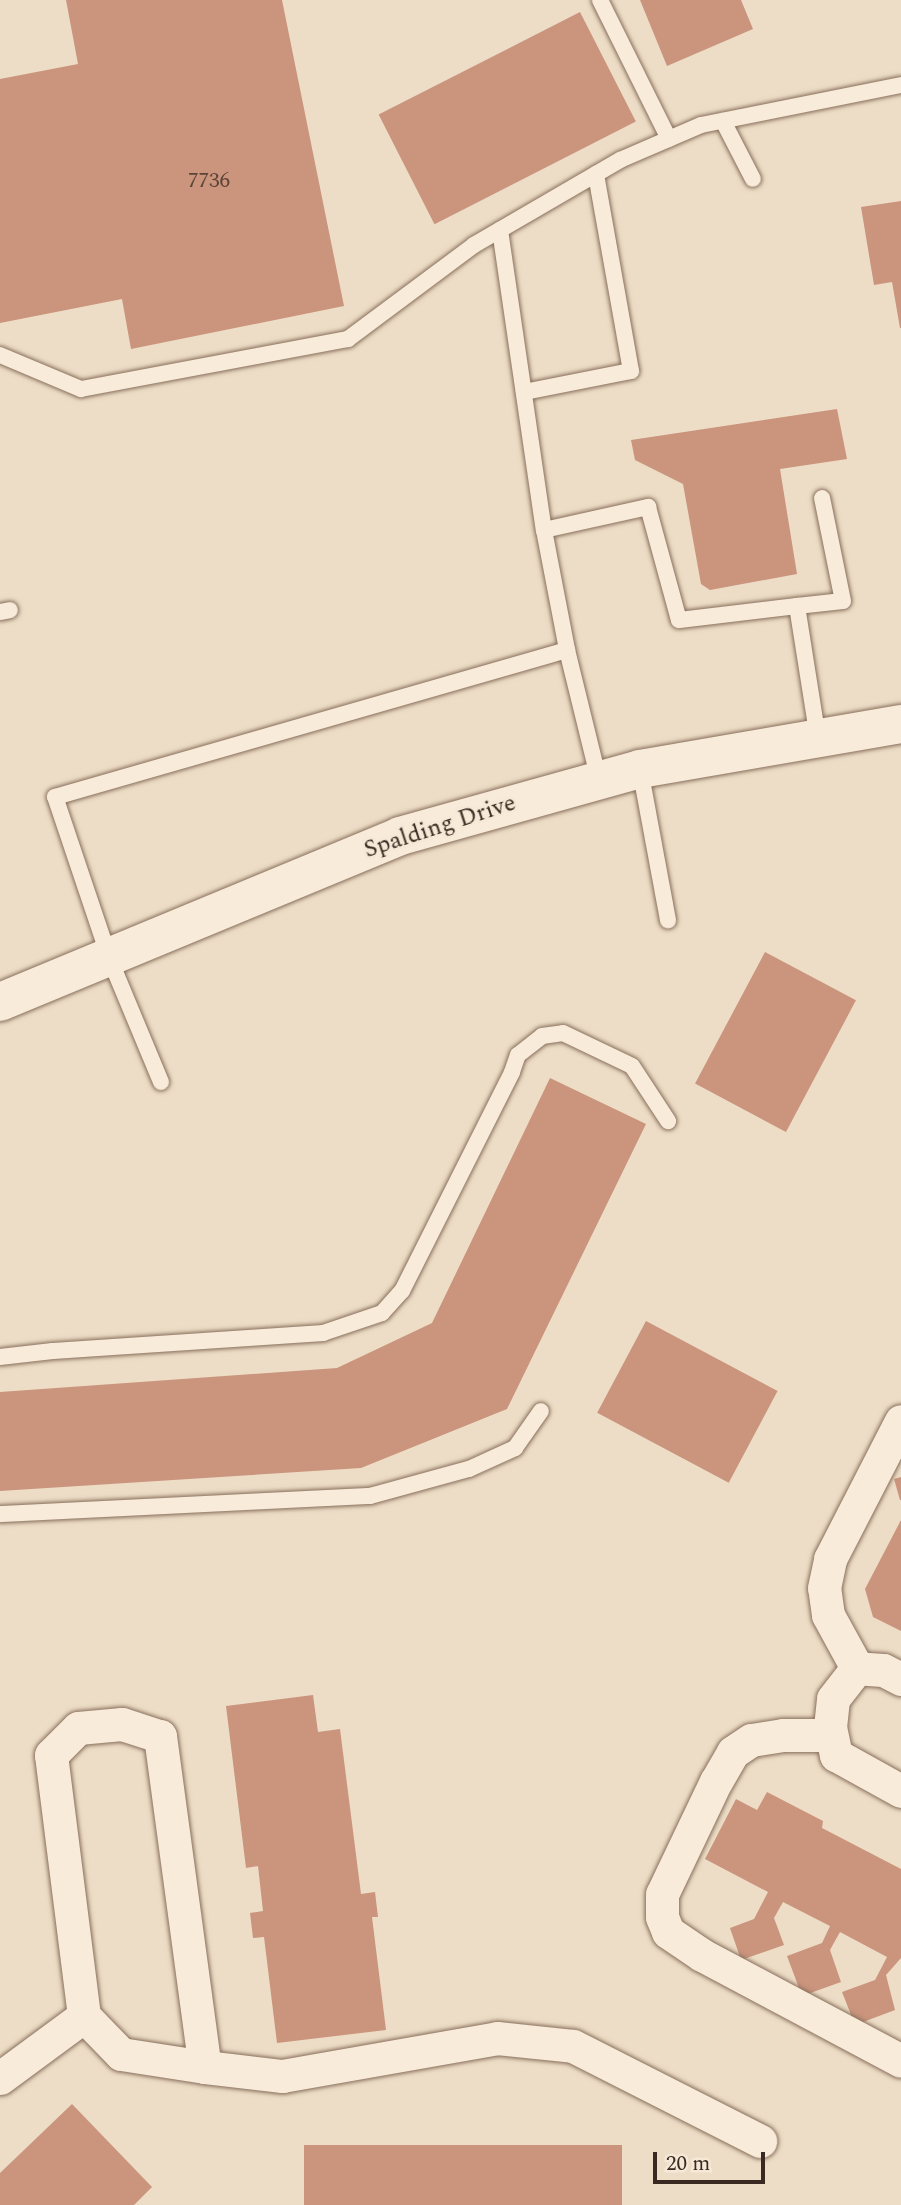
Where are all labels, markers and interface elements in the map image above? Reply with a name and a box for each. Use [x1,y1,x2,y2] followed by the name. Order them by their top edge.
[188,168,230,194] house number: 7736
[361,789,519,865] street label: Spalding Drive
[656,2138,768,2182] scale bar
[666,2148,710,2180] text: 20 m

